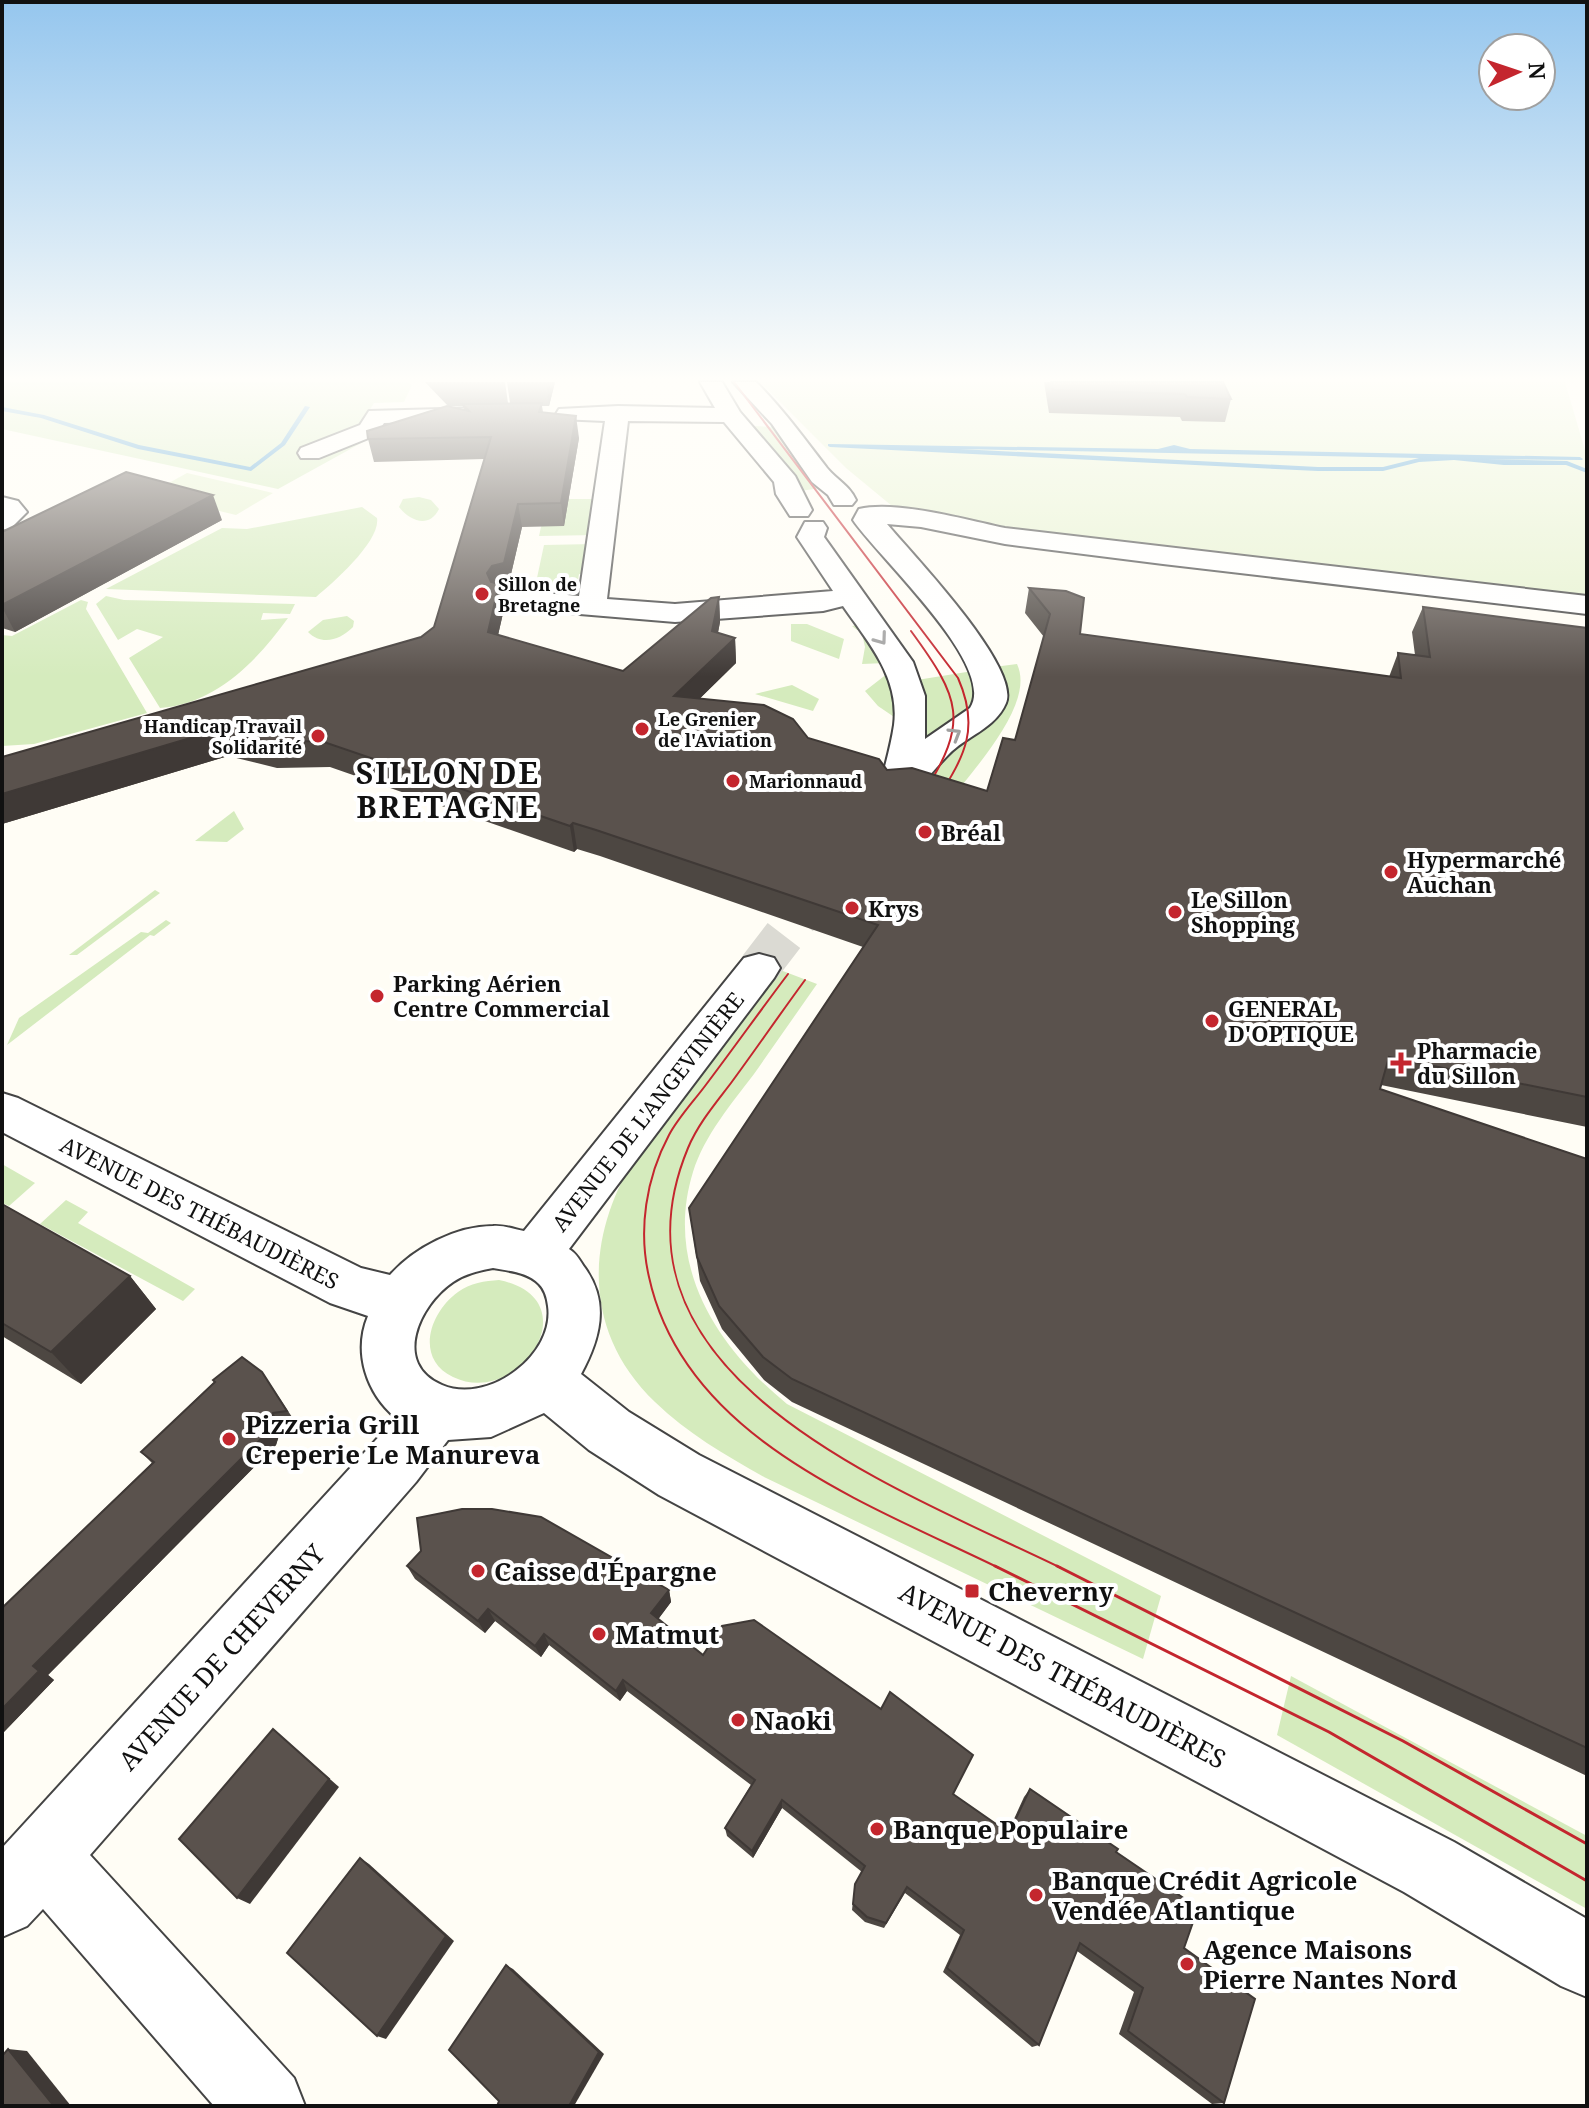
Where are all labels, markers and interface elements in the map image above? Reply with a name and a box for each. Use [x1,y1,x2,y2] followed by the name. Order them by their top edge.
[1477,32,1557,112] north arrow
[1523,61,1553,80] text: N
[498,572,580,617] place label: Sillon de Bretagne
[473,585,491,603] marker: Sillon de Bretagne
[871,630,885,645] one-way arrow
[658,707,772,752] place label: Le Grenier de l'Aviation
[144,714,303,759] place label: Handicap Travail Solidarité
[633,720,651,738] marker: Le Grenier de l'Aviation
[309,727,327,745] marker: Handicap Travail Solidarité
[946,728,961,744] one-way arrow
[356,752,540,827] district label: SILLON DE BRETAGNE
[749,769,863,793] place label: Marionnaud
[724,772,742,790] marker: Marionnaud
[941,817,1001,847] place label: Bréal
[916,823,934,841] marker: Bréal
[1407,844,1561,899] place label: Hypermarché Auchan
[1382,863,1400,881] marker: Hypermarché Auchan
[1191,884,1296,939] place label: Le Sillon Shopping
[868,893,919,923] place label: Krys
[843,899,861,917] marker: Krys
[1166,903,1184,921] marker: Le Sillon Shopping
[393,968,610,1023] place label: Parking Aérien Centre Commercial
[544,985,750,1237] street label: AVENUE DE L'ANGEVINIÈRE
[368,987,386,1005] marker: Parking Aérien Centre Commercial
[1228,993,1354,1048] place label: GENERAL D'OPTIQUE
[1203,1012,1221,1030] marker: GENERAL D'OPTIQUE
[1417,1035,1537,1090] place label: Pharmacie du Sillon
[1392,1054,1410,1072] marker: Pharmacie du Sillon
[56,1128,344,1296] street label: AVENUE DES THÉBAUDIÈRES
[245,1406,540,1472] place label: Pizzeria Grill Creperie Le Manureva
[220,1430,238,1448] marker: Pizzeria Grill Creperie Le Manureva
[110,1536,333,1778] street label: AVENUE DE CHEVERNY
[494,1553,717,1589] place label: Caisse d'Épargne
[469,1562,487,1580] marker: Caisse d'Épargne
[893,1573,1233,1777] street label: AVENUE DES THÉBAUDIÈRES
[988,1573,1115,1609] place label: Cheverny
[963,1582,981,1600] marker: Cheverny
[615,1616,720,1652] place label: Matmut
[590,1625,608,1643] marker: Matmut
[754,1702,832,1738] place label: Naoki
[729,1711,747,1729] marker: Naoki
[893,1811,1128,1847] place label: Banque Populaire
[868,1820,886,1838] marker: Banque Populaire
[1052,1862,1357,1928] place label: Banque Crédit Agricole Vendée Atlantique
[1027,1886,1045,1904] marker: Banque Crédit Agricole Vendée Atlantique
[1203,1931,1458,1997] place label: Agence Maisons Pierre Nantes Nord
[1178,1955,1196,1973] marker: Agence Maisons Pierre Nantes Nord

